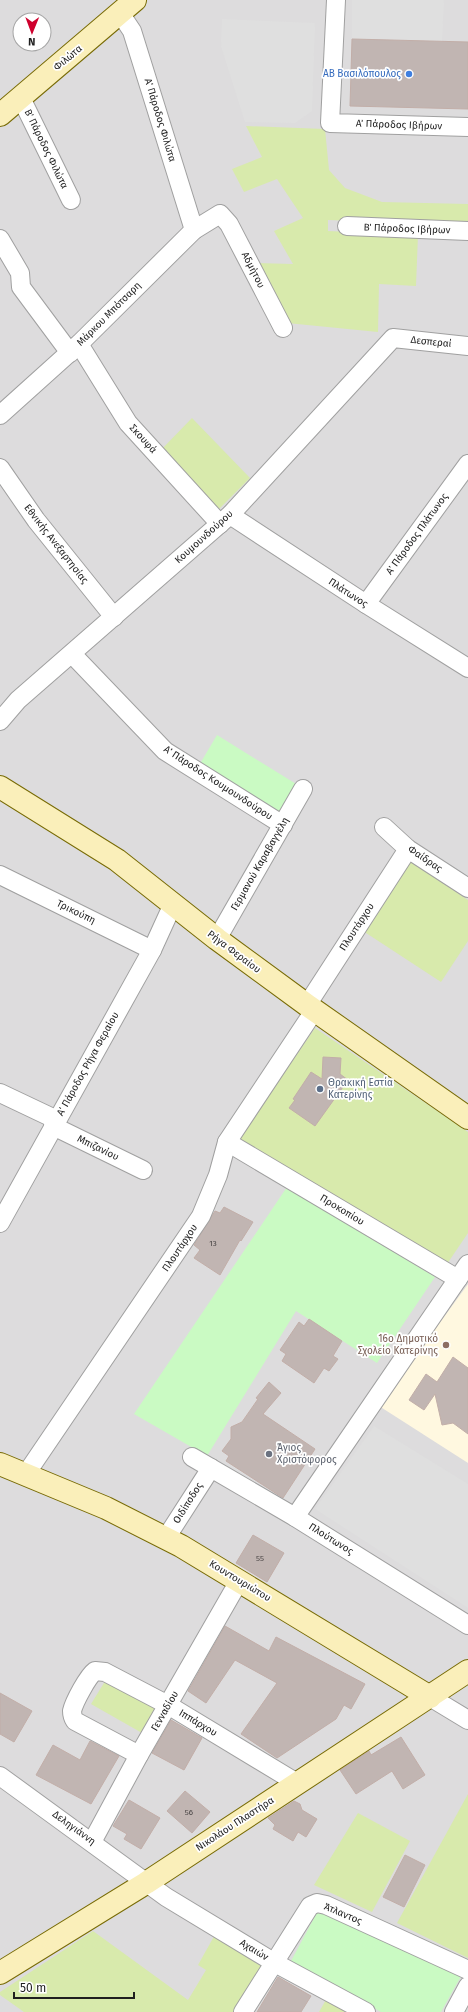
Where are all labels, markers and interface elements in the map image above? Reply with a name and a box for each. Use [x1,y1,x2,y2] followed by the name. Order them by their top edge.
[12,12,52,52] north arrow
[28,35,36,48] text: N
[51,42,85,73] street label: Φιλώτα
[323,67,401,80] place label: ΑΒ Βασιλόπουλος
[404,69,414,79] marker: ΑΒ Βασιλόπουλος
[142,76,179,163] street label: Α΄ Πάροδος Φιλώτα
[22,107,71,191] street label: Β΄ Πάροδος Φιλώτα
[356,116,443,133] street label: Α΄ Πάροδος Ιβήρων
[363,220,451,237] street label: Β΄ Πάροδος Ιβήρων
[239,250,267,290] street label: Αδμήτου
[74,279,144,349] street label: Μάρκου Μπότσαρη
[410,333,452,350] street label: Δεσπεραί
[127,421,160,456] street label: Σκουφά
[383,490,451,577] street label: Α΄ Πάροδος Πλάτωνος
[21,501,92,586] street label: Εθνικής Ανεξαρτησίας
[172,507,236,566] street label: Κουμουνδούρου
[326,575,371,610] street label: Πλάτωνος
[161,742,276,823] street label: Α΄ Πάροδος Κουμουνδούρου
[228,815,292,913] street label: Γερμανού Καραβαγγέλη
[405,842,445,875] street label: Φαίδρας
[54,896,98,927] street label: Τρικούπη
[336,900,377,953] street label: Πλουτάρχου
[205,927,264,976] street label: Ρήγα Φεραίου
[54,1009,122,1118] street label: Α΄ Πάροδος Ρήγα Φεραίου
[328,1076,393,1101] place label: Θρακική Εστία Κατερίνης
[315,1084,325,1094] marker: Θρακική Εστία Κατερίνης
[75,1132,122,1163] street label: Μπιζανίου
[318,1191,367,1228] street label: Προκοπίου
[159,1221,200,1274] street label: Πλουτάρχου
[209,1239,217,1248] house number: 13
[358,1332,438,1357] place label: 16ο Δημοτικό Σχολείο Κατερίνης
[441,1340,451,1350] marker: 16ο Δημοτικό Σχολείο Κατερίνης
[277,1442,337,1466] place label: Άγιος Χριστόφορος
[264,1449,274,1459] marker: Άγιος Χριστόφορος
[170,1479,206,1526] street label: Οιδίποδος
[306,1520,356,1558] street label: Πλούτωνος
[256,1554,264,1563] house number: 55
[207,1557,274,1604] street label: Κουντουριώτου
[148,1688,181,1733] street label: Γενναδίου
[177,1706,220,1739] street label: Ιππάρχου
[193,1793,276,1854] street label: Νικολάου Πλαστήρα
[50,1808,99,1848] street label: Δεληγιάννη
[185,1808,193,1817] house number: 56
[322,1901,364,1928] street label: Άτλαντος
[237,1936,271,1963] street label: Αχαιών
[14,1974,134,2000] scale bar
[20,1981,46,1995] text: 50 m

